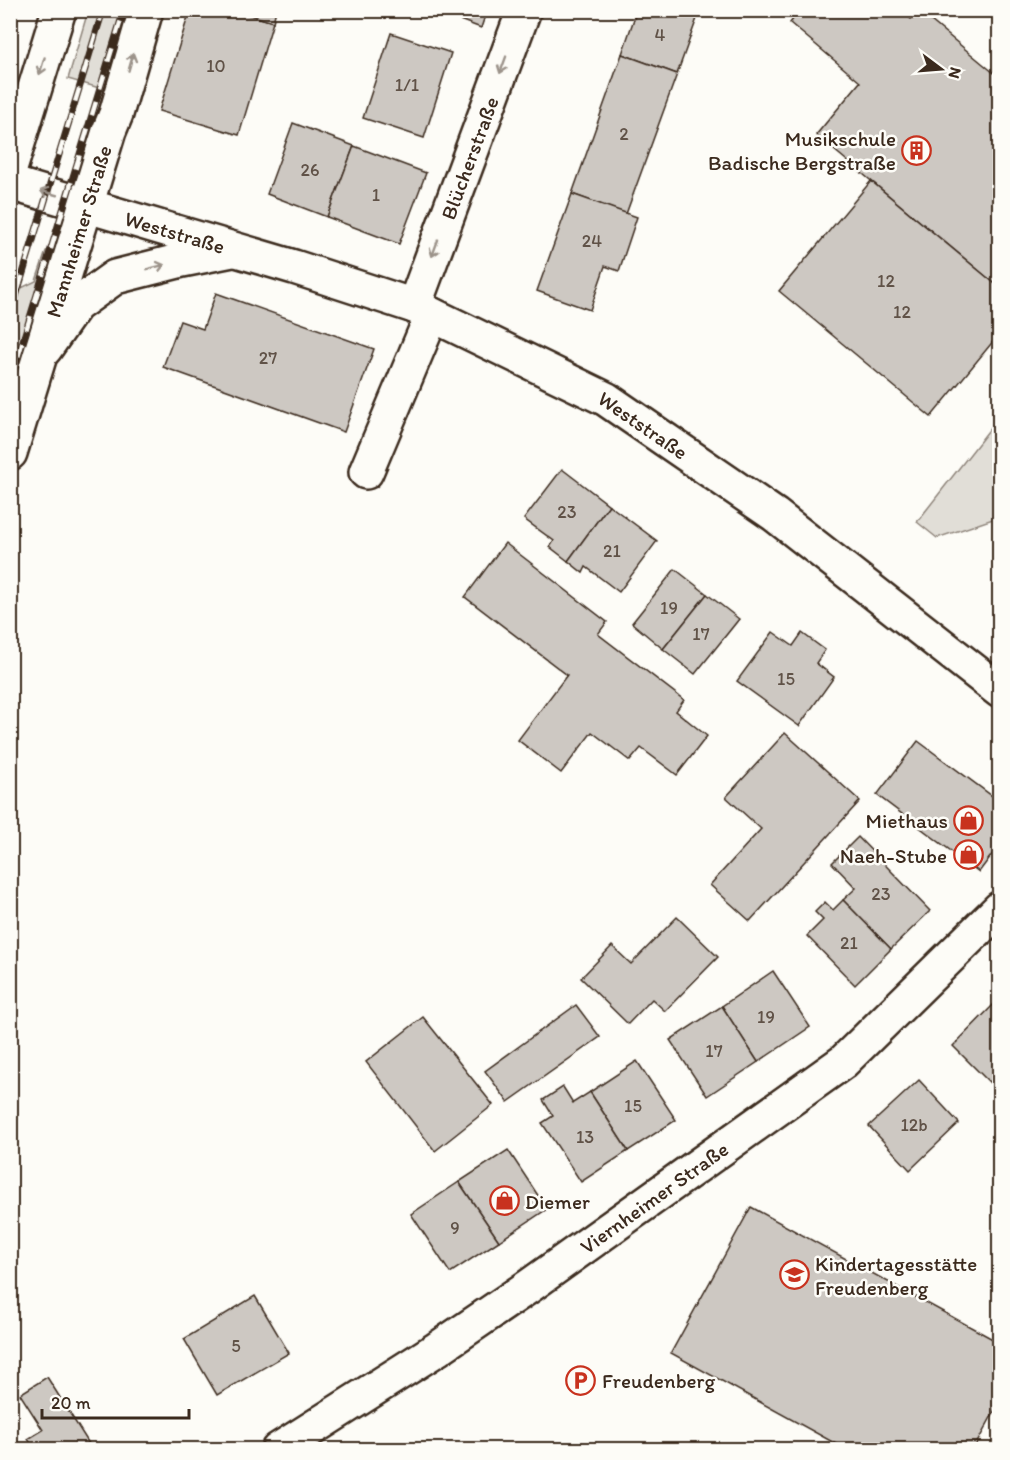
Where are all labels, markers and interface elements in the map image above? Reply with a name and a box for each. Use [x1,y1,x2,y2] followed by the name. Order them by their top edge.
[655,24,666,46] house number: 4
[911,39,971,99] north arrow
[126,53,137,72] one-way arrow
[206,55,226,77] house number: 10
[497,55,508,74] one-way arrow
[36,56,47,75] one-way arrow
[944,65,966,81] text: N
[395,74,419,96] house number: 1/1
[435,93,503,223] street label: Blücherstraße
[619,123,629,145] house number: 2
[708,126,896,175] place label: Musikschule Badische Bergstraße
[901,134,933,166] building icon: Musikschule Badische Bergstraße
[40,142,116,320] street label: Mannheimer Straße
[301,159,320,181] house number: 26
[372,184,380,206] house number: 1
[40,187,59,199] one-way arrow
[122,205,228,258] street label: Weststraße
[582,230,602,252] house number: 24
[429,238,440,257] one-way arrow
[146,261,165,272] one-way arrow
[877,270,895,292] house number: 12
[893,301,911,323] house number: 12
[259,347,277,369] house number: 27
[594,385,693,464] street label: Weststraße
[557,501,577,523] house number: 23
[603,540,621,562] house number: 21
[660,597,678,619] house number: 19
[692,623,710,645] house number: 17
[777,668,795,690] house number: 15
[953,804,985,836] shop icon: Miethaus
[866,808,948,833] place label: Miethaus
[952,839,984,871] shop icon: Naeh-Stube
[840,843,947,868] place label: Naeh-Stube
[871,883,891,905] house number: 23
[840,932,858,954] house number: 21
[757,1006,775,1028] house number: 19
[705,1040,723,1062] house number: 17
[624,1095,642,1117] house number: 15
[900,1114,928,1136] house number: 12b
[576,1126,594,1148] house number: 13
[575,1136,733,1259] street label: Viernheimer Straße
[488,1185,520,1217] shop icon: Diemer
[525,1189,590,1214] place label: Diemer
[450,1217,460,1239] house number: 9
[815,1251,977,1300] place label: Kindertagesstätte Freudenberg
[778,1259,810,1291] school or university icon: Kindertagesstätte Freudenberg
[231,1335,241,1357] house number: 5
[565,1364,597,1396] parking icon: Freudenberg
[602,1368,716,1393] place label: Freudenberg
[42,1382,189,1420] scale bar
[51,1392,91,1414] text: 20 m

